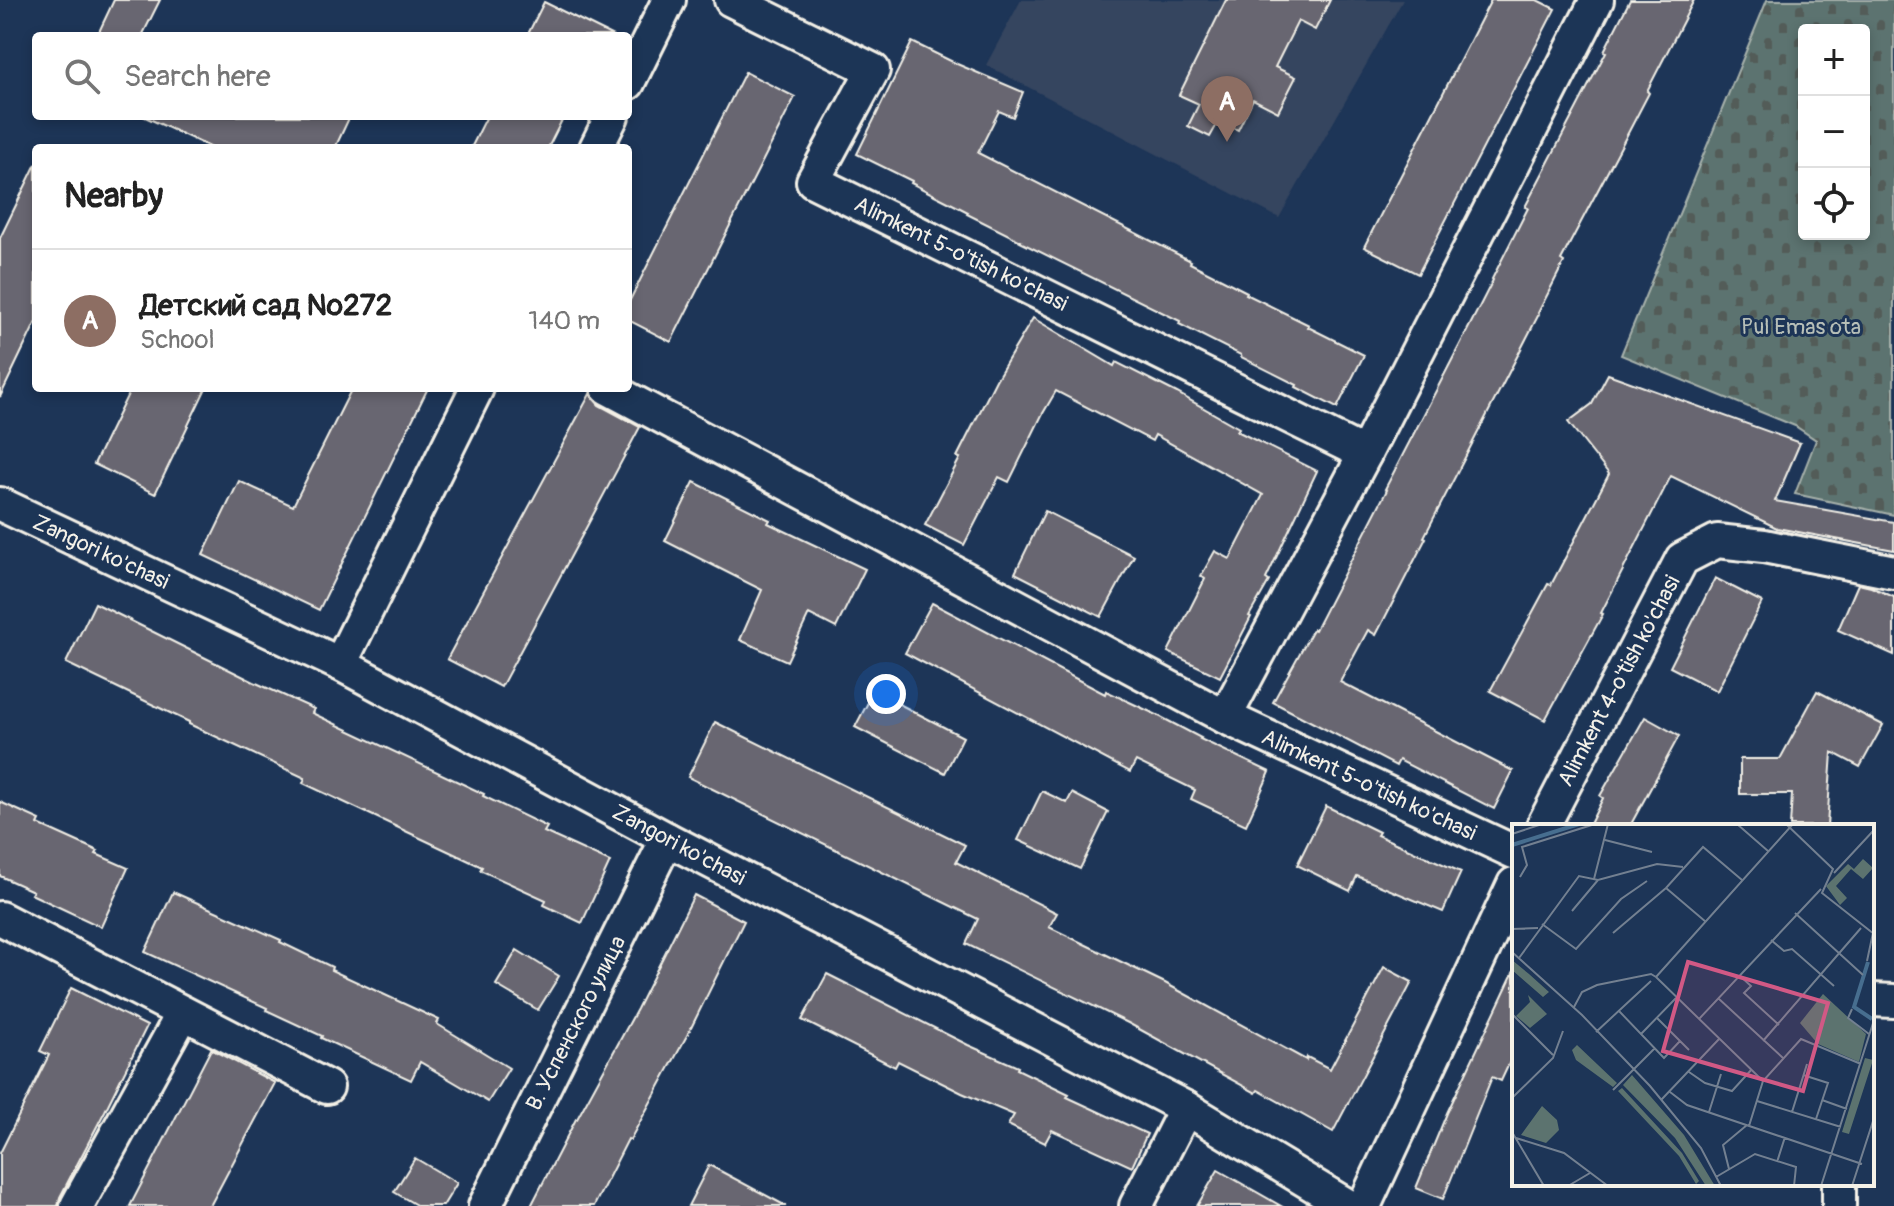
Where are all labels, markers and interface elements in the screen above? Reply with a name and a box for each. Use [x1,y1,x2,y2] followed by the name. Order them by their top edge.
[1798,24,1870,240] map controls
[1798,24,1870,96] button: +
[32,32,632,120] search box
[60,54,104,98] icon: search
[124,58,271,95] text: Search here
[1201,76,1253,142] pin: A
[1798,96,1870,168] button: −
[1798,168,1870,240] button: locate
[64,175,163,218] text: Nearby
[850,190,1072,318] street label: Alimkent 5-o'tish ko'chasi
[140,287,392,324] text: Детский сад №272
[82,305,98,337] text: A
[528,305,600,337] text: 140 m
[1741,313,1861,341] park label: Pul Emas ota
[140,324,215,356] text: School
[28,508,174,596] street label: Zangori ko'chasi
[1552,571,1686,791] street label: Alimkent 4-o'tish ko'chasi
[866,674,906,714] your location
[1257,723,1481,847] street label: Alimkent 5-o'tish ko'chasi
[607,798,751,892] street label: Zangori ko'chasi
[1512,824,1874,1186] inset map
[520,931,632,1115] street label: В. Успенского улица

